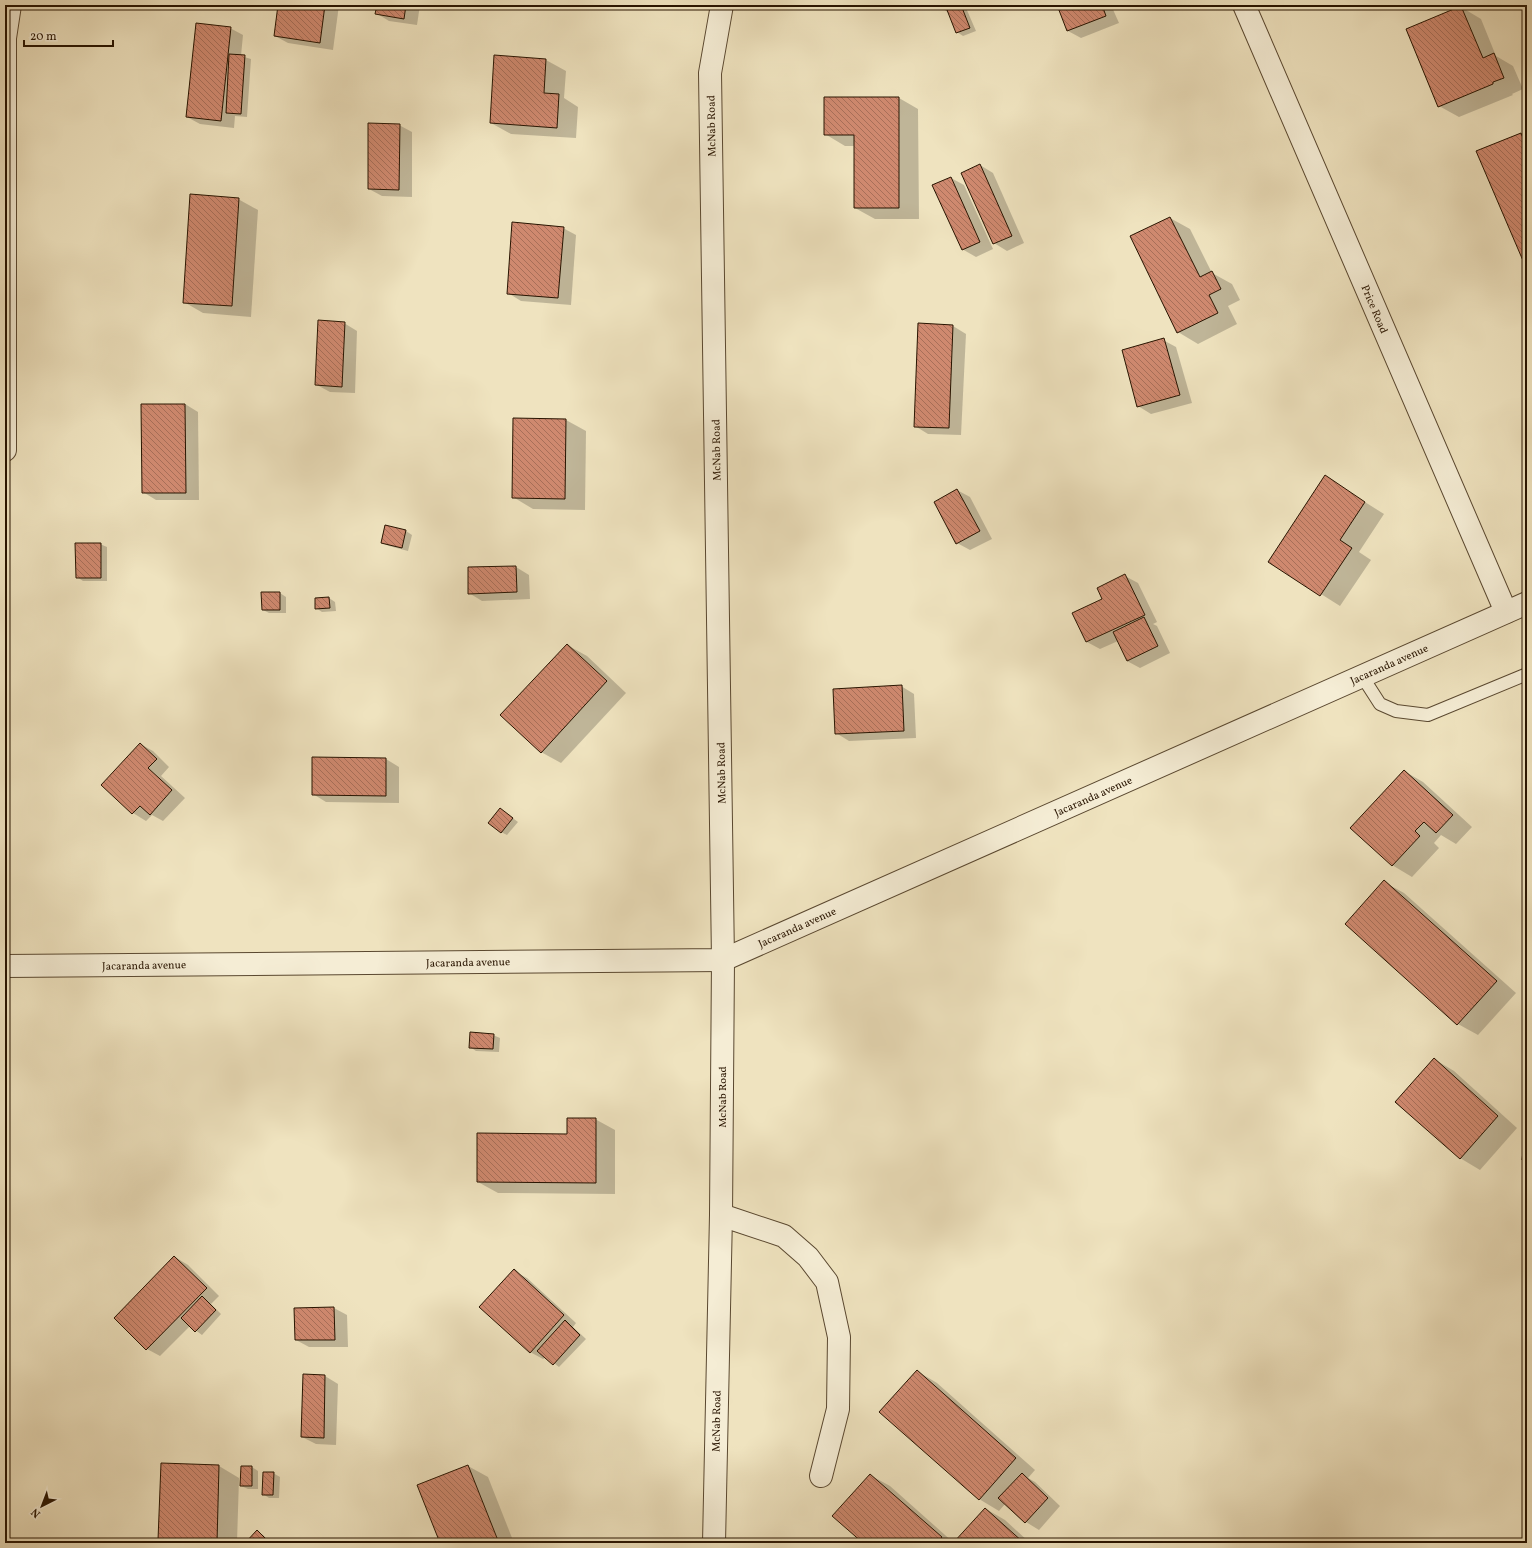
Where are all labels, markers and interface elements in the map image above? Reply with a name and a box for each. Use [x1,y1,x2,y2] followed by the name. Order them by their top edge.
[24,22,113,48] scale bar
[30,29,57,45] text: 20 m
[704,95,721,157] street label: McNab Road
[1357,283,1391,336] street label: Price Road
[709,419,726,481] street label: McNab Road
[1348,641,1431,689] street label: Jacaranda avenue
[714,742,731,804] street label: McNab Road
[1052,773,1135,821] street label: Jacaranda avenue
[756,904,839,952] street label: Jacaranda avenue
[426,955,510,972] street label: Jacaranda avenue
[102,958,186,975] street label: Jacaranda avenue
[716,1066,731,1128] street label: McNab Road
[709,1390,726,1452] street label: McNab Road
[22,1486,62,1526] north arrow
[28,1504,44,1521] text: N

